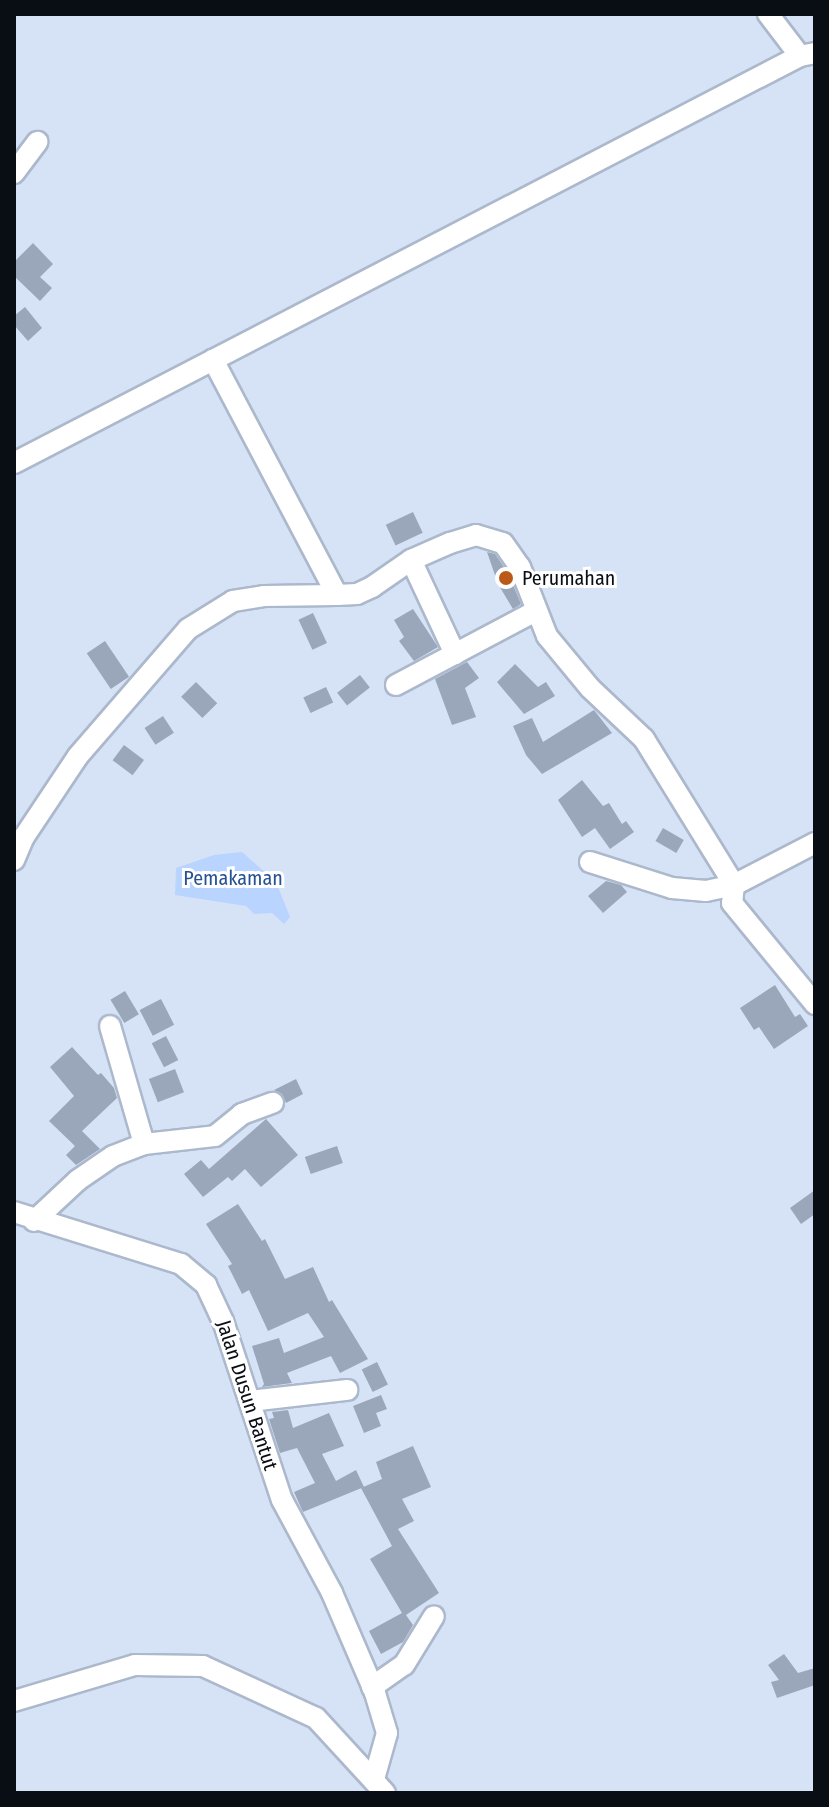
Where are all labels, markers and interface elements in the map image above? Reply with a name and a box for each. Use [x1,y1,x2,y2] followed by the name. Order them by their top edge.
[522,566,615,590] place label: Perumahan
[497,569,515,587] marker: Perumahan
[183,866,283,890] park label: Pemakaman
[211,1317,283,1473] street label: Jalan Dusun Bantut

